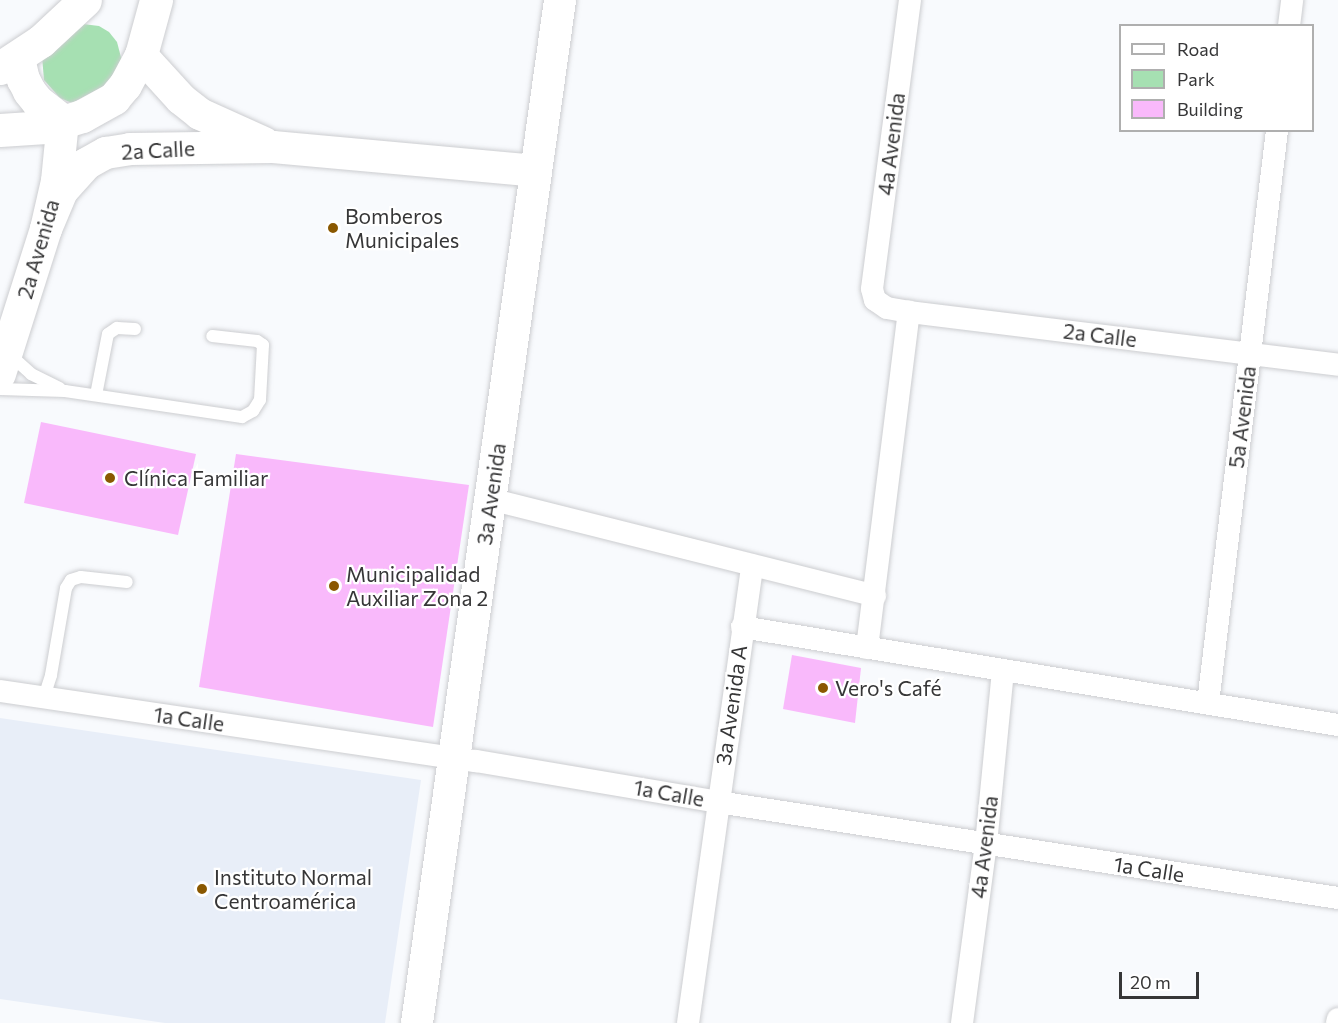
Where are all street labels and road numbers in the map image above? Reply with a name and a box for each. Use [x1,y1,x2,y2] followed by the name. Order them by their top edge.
[872,91,910,197] street label: 4a Avenida
[121,135,195,165] street label: 2a Calle
[12,196,64,302] street label: 2a Avenida
[1062,318,1138,352] street label: 2a Calle
[1223,364,1261,470] street label: 5a Avenida
[471,441,511,547] street label: 3a Avenida
[710,643,752,767] street label: 3a Avenida A
[152,702,226,736] street label: 1a Calle
[632,774,706,812] street label: 1a Calle
[965,794,1003,900] street label: 4a Avenida
[1112,851,1186,887] street label: 1a Calle

